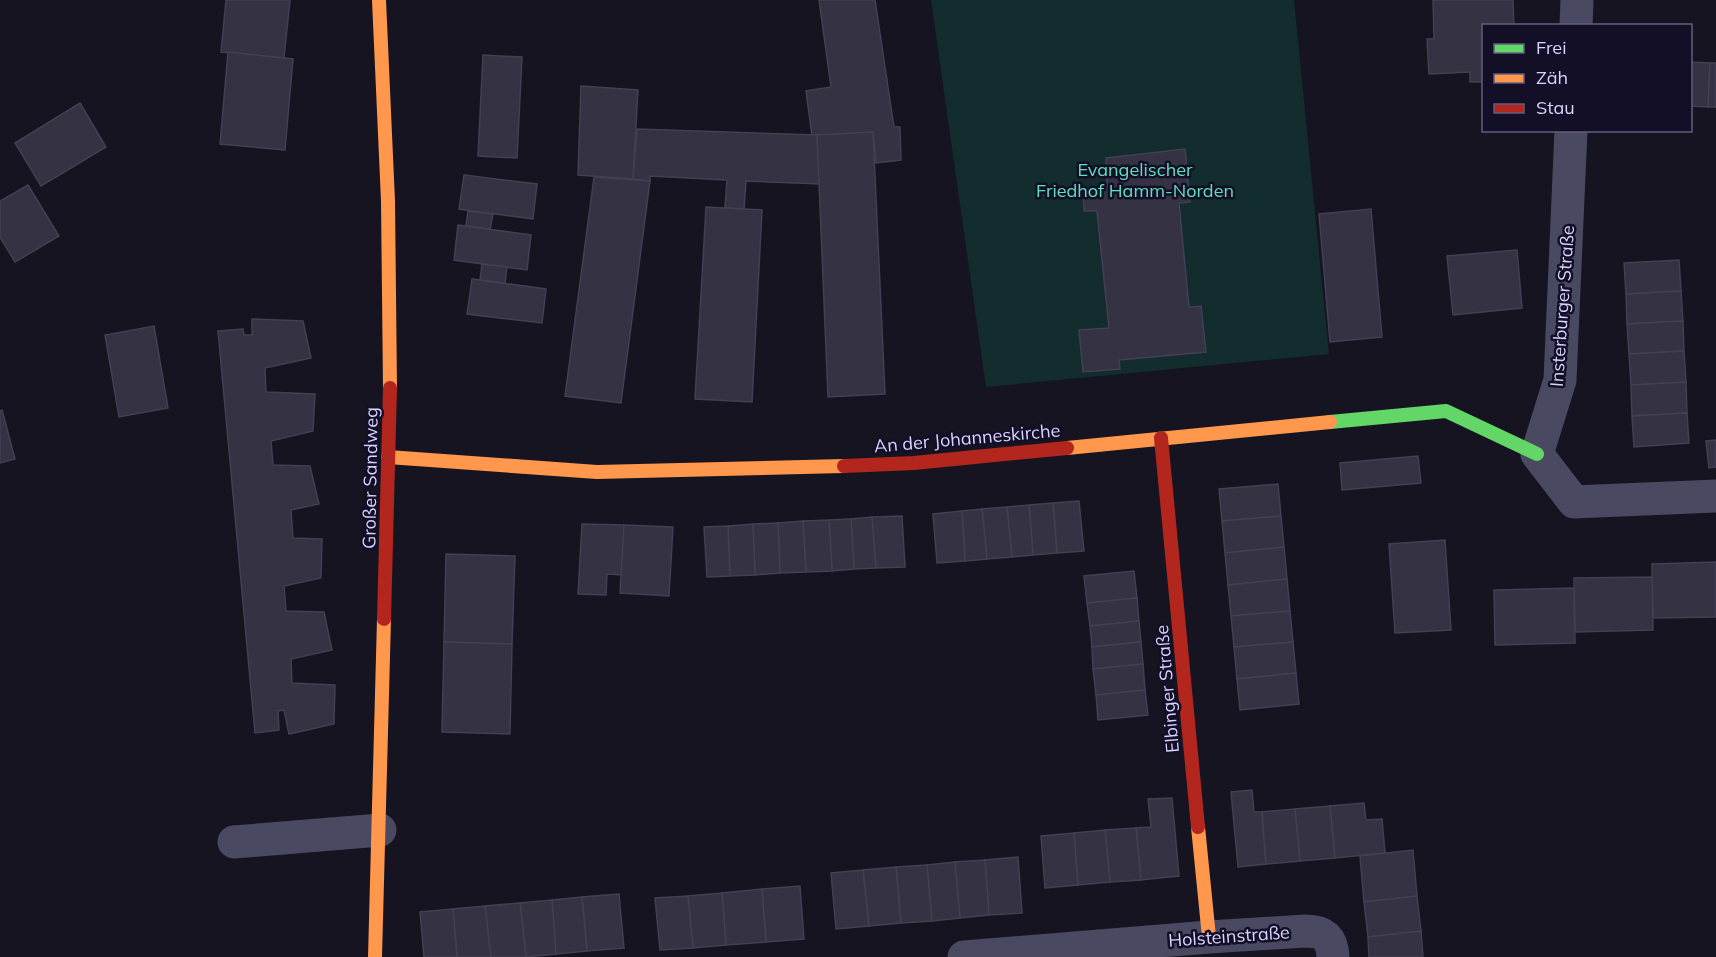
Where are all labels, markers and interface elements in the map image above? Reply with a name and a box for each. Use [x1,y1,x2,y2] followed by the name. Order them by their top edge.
[1482,24,1692,132] legend
[1536,36,1566,59] text: Frei
[1536,66,1568,89] text: Zäh
[1536,96,1575,119] text: Stau
[1036,158,1234,202] park label: Evangelischer Friedhof Hamm-Norden
[1545,224,1579,388] street label: Insterburger Straße
[357,407,383,549] street label: Großer Sandweg
[873,418,1061,458] street label: An der Johanneskirche
[1150,624,1184,754] street label: Elbinger Straße
[1168,920,1290,952] street label: Holsteinstraße

